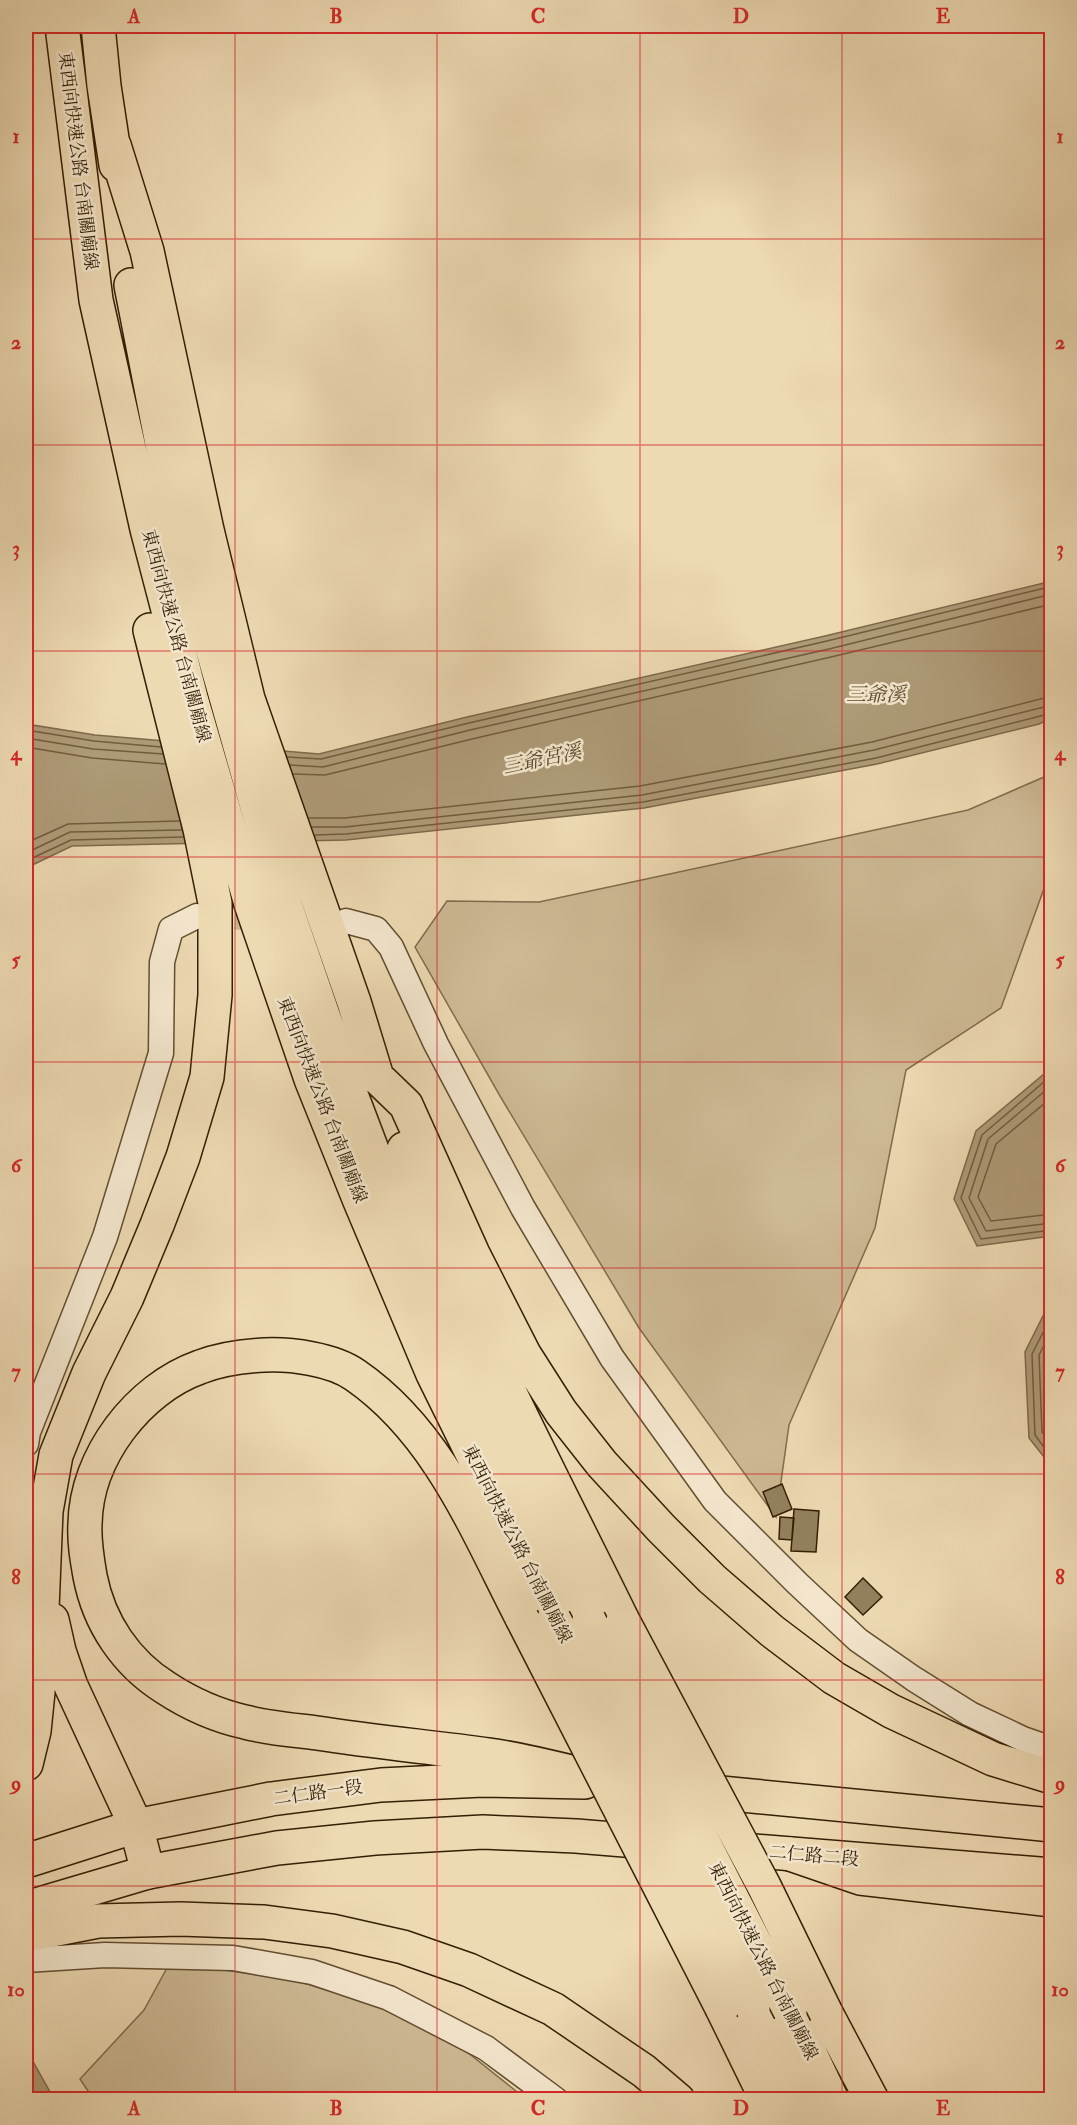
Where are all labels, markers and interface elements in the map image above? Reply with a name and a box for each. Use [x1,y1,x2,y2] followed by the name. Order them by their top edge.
[127,4,141,29] text: A
[329,4,343,29] text: B
[531,4,545,29] text: C
[733,4,749,29] text: D
[936,4,951,29] text: E
[53,51,103,271] street label: 東西向快速公路 台南關廟線
[12,124,20,149] text: 1
[1056,124,1064,149] text: 1
[11,330,21,355] text: 2
[1055,330,1065,355] text: 2
[136,527,216,745] street label: 東西向快速公路 台南關廟線
[12,536,20,561] text: 3
[1056,536,1064,561] text: 3
[846,682,908,707] water label: 三爺溪
[500,738,586,780] water label: 三爺宮溪
[10,741,23,766] text: 4
[1054,741,1067,766] text: 4
[12,947,22,972] text: 5
[1056,947,1066,972] text: 5
[272,993,372,1207] street label: 東西向快速公路 台南關廟線
[11,1153,23,1178] text: 6
[1055,1153,1067,1178] text: 6
[11,1359,21,1384] text: 7
[1055,1359,1065,1384] text: 7
[457,1441,577,1647] street label: 東西向快速公路 台南關廟線
[11,1565,21,1590] text: 8
[1055,1565,1065,1590] text: 8
[9,1771,21,1796] text: 9
[1053,1771,1065,1796] text: 9
[272,1775,364,1811] street label: 二仁路一段
[768,1841,860,1871] street label: 二仁路二段
[703,1858,823,2064] street label: 東西向快速公路 台南關廟線
[7,1977,25,2002] text: 10
[1051,1977,1069,2002] text: 10
[127,2096,141,2121] text: A
[329,2096,343,2121] text: B
[531,2096,545,2121] text: C
[733,2096,749,2121] text: D
[936,2096,951,2121] text: E

